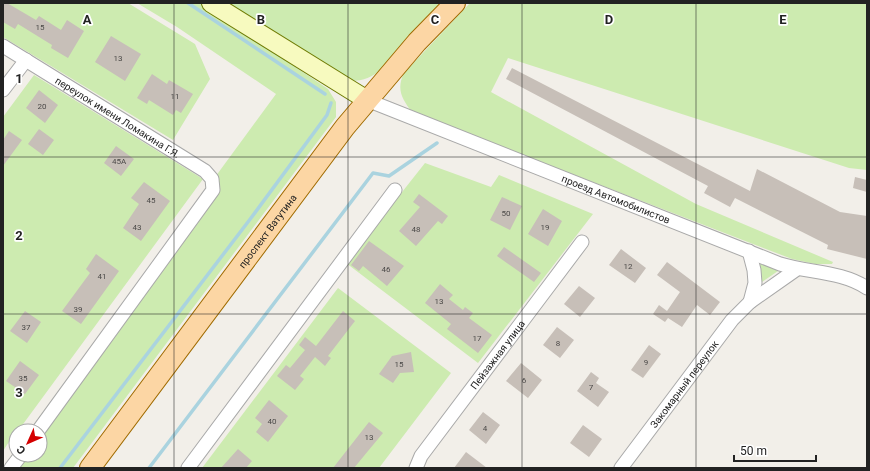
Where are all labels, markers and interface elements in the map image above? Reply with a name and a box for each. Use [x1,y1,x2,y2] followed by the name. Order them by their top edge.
[83,12,92,27] text: A
[257,12,265,27] text: B
[431,12,440,27] text: C
[605,12,613,27] text: D
[779,12,787,27] text: E
[36,23,45,32] house number: 15
[114,54,123,63] house number: 13
[15,71,23,86] text: 1
[53,75,182,160] street label: переулок имени Ломакина Г.Я.
[171,92,180,101] house number: 11
[38,102,47,111] house number: 20
[112,157,127,166] house number: 45А
[560,173,672,226] street label: проезд Автомобилистов
[237,192,299,270] street label: проспект Ватутина
[147,196,156,205] house number: 45
[502,209,511,218] house number: 50
[133,223,142,232] house number: 43
[541,223,550,232] house number: 19
[412,225,421,234] house number: 48
[15,228,23,243] text: 2
[624,262,633,271] house number: 12
[382,265,391,274] house number: 46
[98,272,107,281] house number: 41
[435,297,444,306] house number: 13
[74,305,83,314] house number: 39
[468,318,527,391] street label: Пейзажная улица
[22,323,31,332] house number: 37
[473,334,482,343] house number: 17
[648,338,721,430] street label: Закомарный переулок
[556,339,561,348] house number: 8
[644,358,648,367] house number: 9
[395,360,404,369] house number: 15
[19,374,28,383] house number: 35
[522,376,527,385] house number: 6
[589,383,594,392] house number: 7
[15,385,23,400] text: 3
[268,417,277,426] house number: 40
[8,423,48,463] north arrow
[483,424,488,433] house number: 4
[365,433,374,442] house number: 13
[734,437,816,463] scale bar
[14,443,28,457] text: С
[740,444,767,458] text: 50 m

